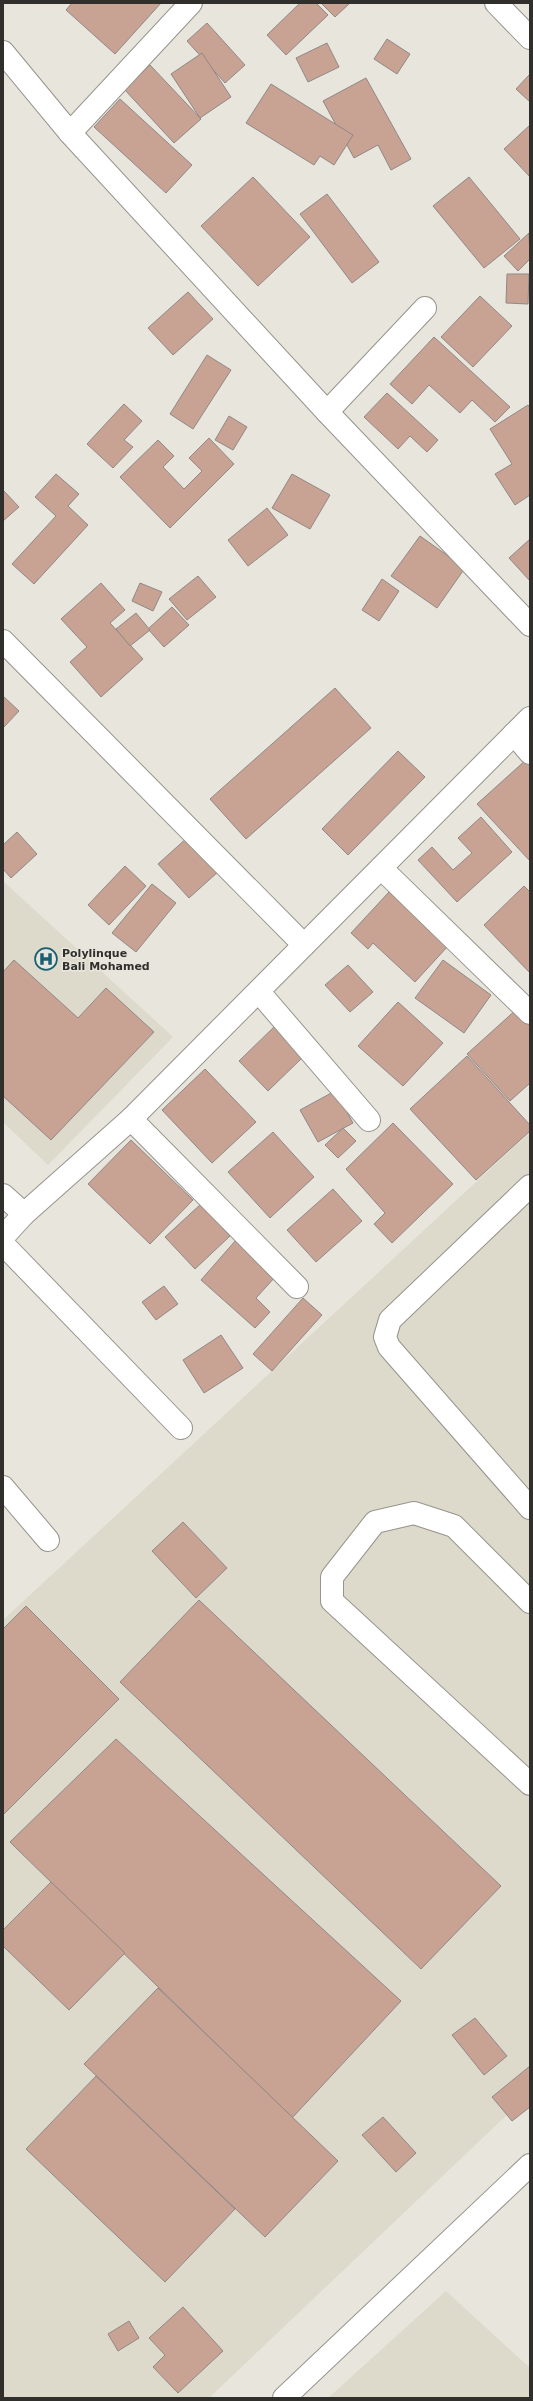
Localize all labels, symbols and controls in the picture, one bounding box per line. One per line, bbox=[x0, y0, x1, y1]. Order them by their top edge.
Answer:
hospital icon: Polylinque Bali Mohamed bbox=[33, 946, 59, 972]
place label: Polylinque Bali Mohamed bbox=[62, 947, 150, 973]

